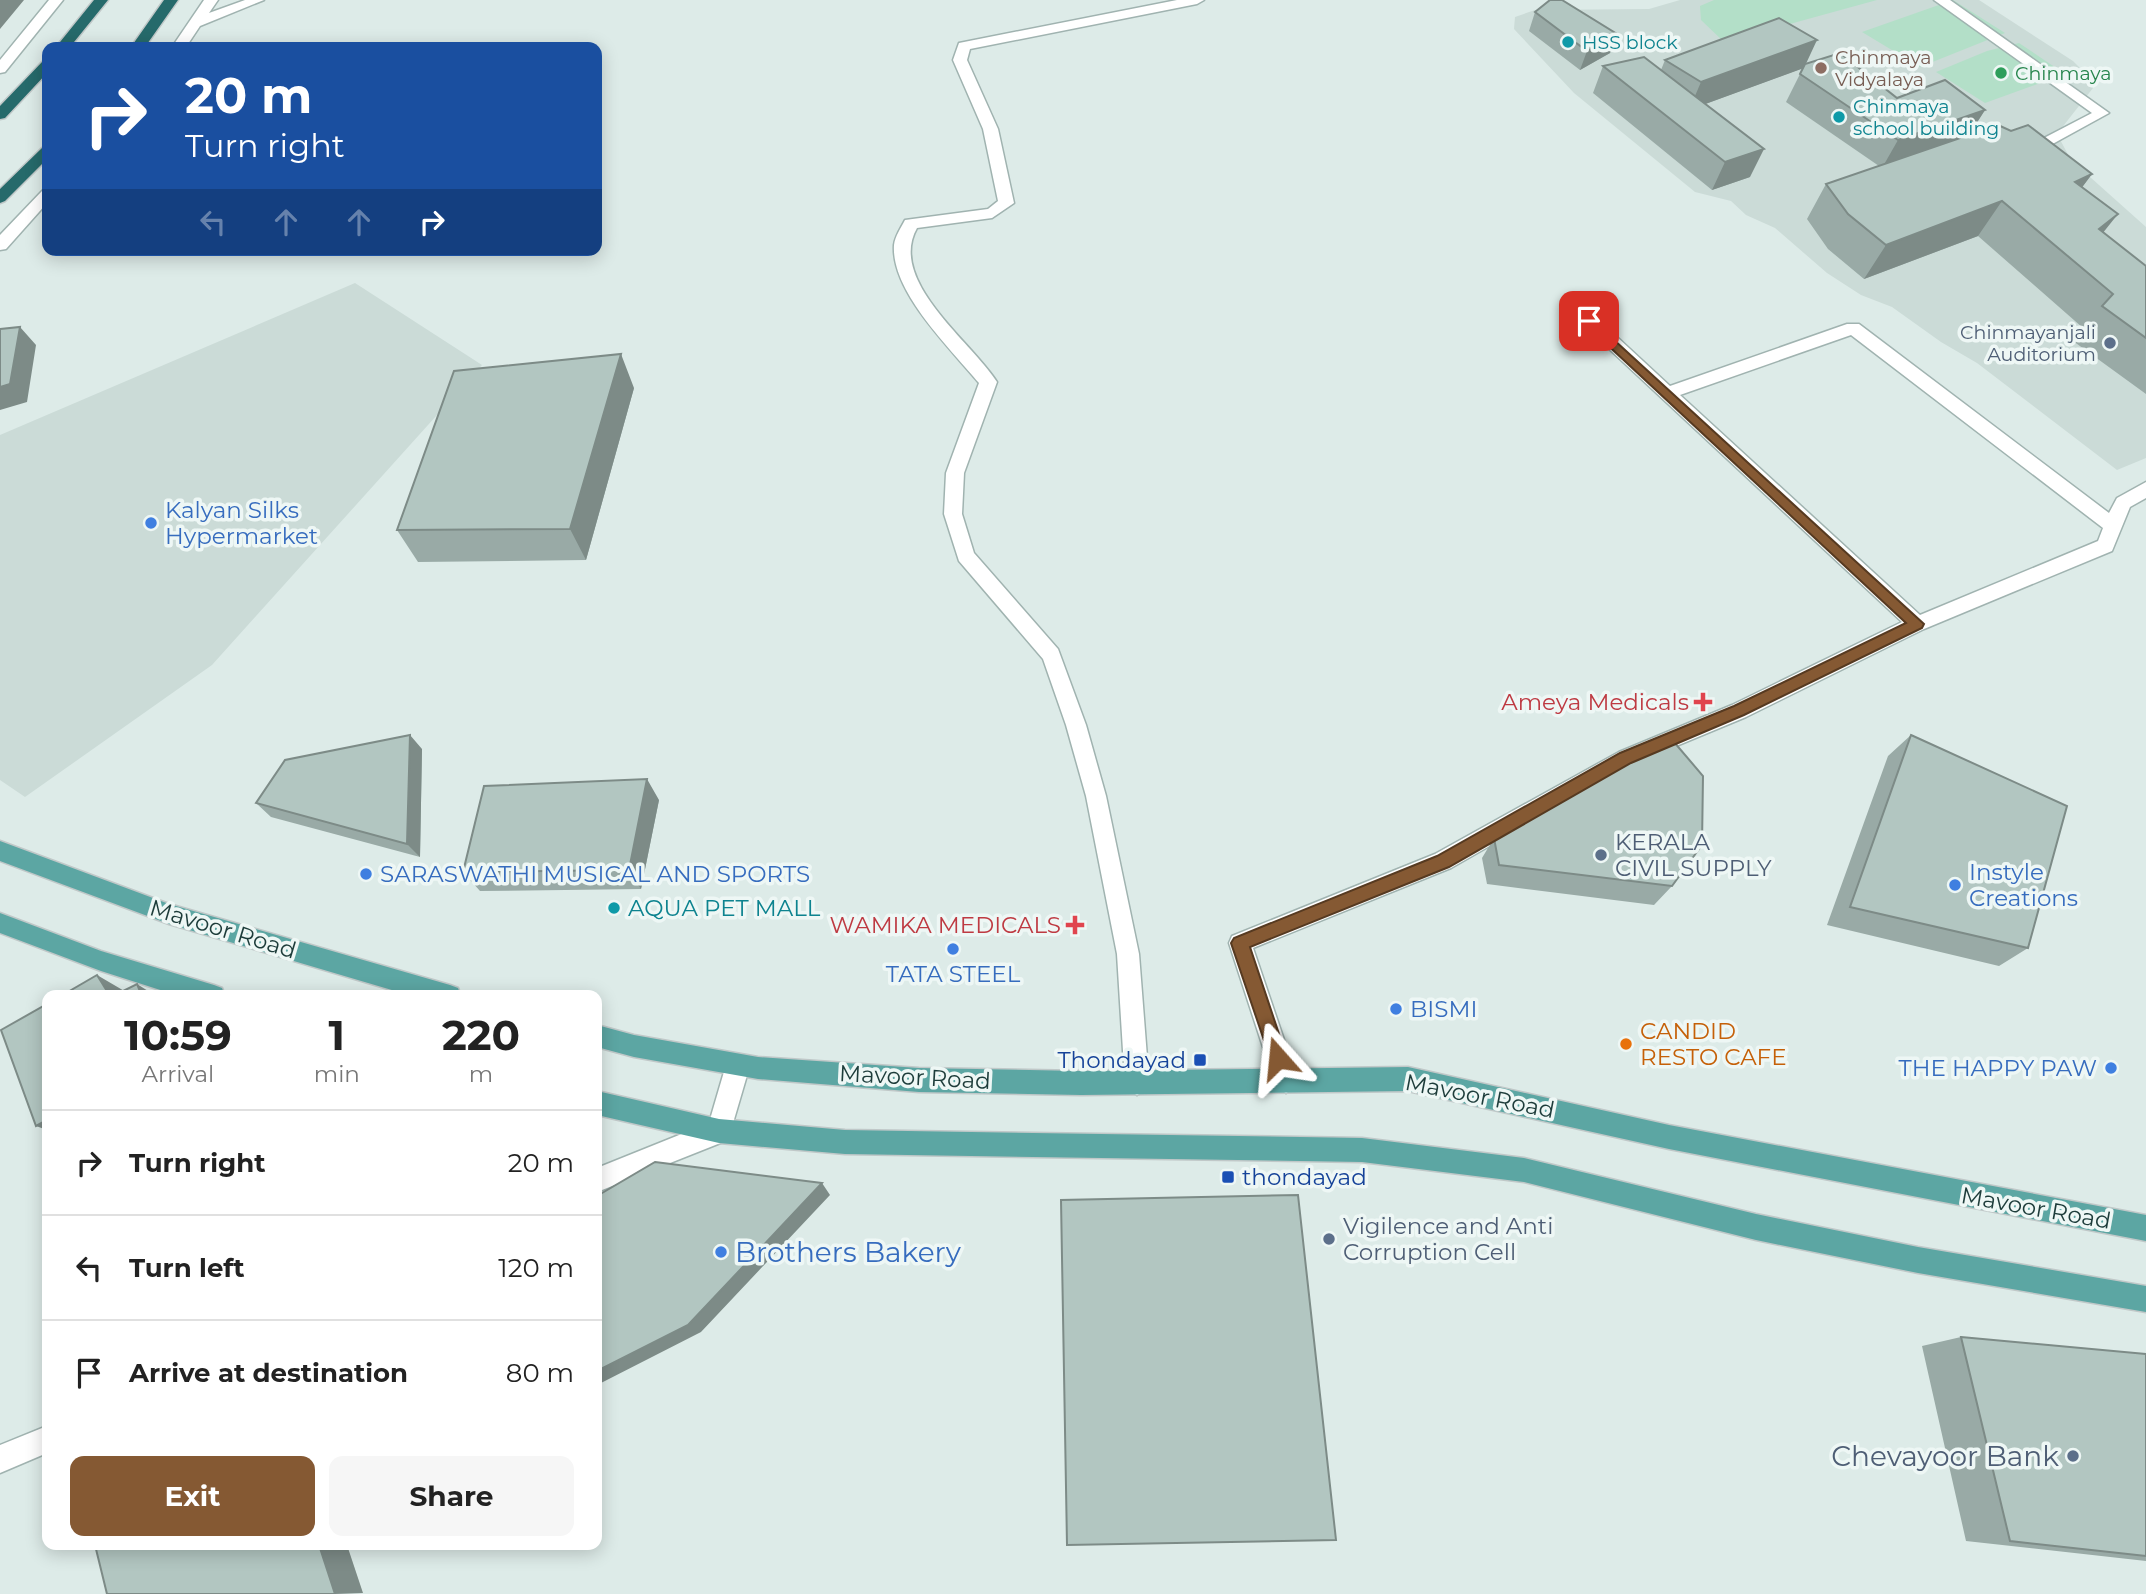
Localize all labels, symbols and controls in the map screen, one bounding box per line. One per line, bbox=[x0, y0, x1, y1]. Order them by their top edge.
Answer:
place label: HSS block bbox=[1582, 31, 1678, 54]
marker: HSS block bbox=[1560, 34, 1576, 50]
place label: Chinmaya Vidyalaya bbox=[1835, 46, 1931, 91]
marker: Chinmaya Vidyalaya bbox=[1813, 60, 1829, 76]
place label: Chinmaya bbox=[2015, 62, 2111, 85]
marker: Chinmaya bbox=[1993, 65, 2009, 81]
text: 20 m bbox=[185, 66, 312, 125]
icon: right bbox=[70, 70, 161, 161]
place label: Chinmaya school building bbox=[1853, 95, 1999, 140]
marker: Chinmaya school building bbox=[1831, 109, 1847, 125]
text: Turn right bbox=[185, 126, 345, 165]
icon: left bbox=[194, 203, 232, 241]
icon: ahead bbox=[267, 203, 305, 241]
icon: ahead bbox=[340, 203, 378, 241]
icon: right bbox=[413, 203, 451, 241]
pin bbox=[1559, 291, 1619, 351]
icon: arrive bbox=[1570, 302, 1608, 340]
place label: Chinmayanjali Auditorium bbox=[1960, 321, 2096, 366]
marker: Chinmayanjali Auditorium bbox=[2102, 335, 2118, 351]
place label: Kalyan Silks Hypermarket bbox=[165, 496, 318, 550]
marker: Kalyan Silks Hypermarket bbox=[143, 515, 159, 531]
place label: Ameya Medicals bbox=[1501, 688, 1689, 716]
marker: Ameya Medicals bbox=[1695, 694, 1711, 710]
place label: KERALA CIVIL SUPPLY bbox=[1615, 828, 1772, 882]
marker: KERALA CIVIL SUPPLY bbox=[1593, 847, 1609, 863]
place label: Instyle Creations bbox=[1969, 858, 2078, 912]
place label: SARASWATHI MUSICAL AND SPORTS bbox=[380, 860, 810, 888]
marker: SARASWATHI MUSICAL AND SPORTS bbox=[358, 866, 374, 882]
marker: Instyle Creations bbox=[1947, 877, 1963, 893]
street label: Mavoor Road bbox=[146, 893, 300, 965]
place label: AQUA PET MALL bbox=[628, 894, 821, 922]
marker: AQUA PET MALL bbox=[606, 900, 622, 916]
place label: WAMIKA MEDICALS bbox=[829, 911, 1061, 939]
marker: WAMIKA MEDICALS bbox=[1067, 917, 1083, 933]
marker: TATA STEEL bbox=[945, 941, 961, 957]
place label: TATA STEEL bbox=[886, 960, 1021, 988]
place label: BISMI bbox=[1410, 995, 1477, 1023]
marker: BISMI bbox=[1388, 1001, 1404, 1017]
text: 10:59 bbox=[124, 1009, 232, 1061]
text: 1 bbox=[329, 1009, 345, 1061]
text: 220 bbox=[442, 1009, 520, 1061]
place label: CANDID RESTO CAFE bbox=[1640, 1017, 1787, 1071]
position arrow bbox=[1241, 1021, 1315, 1095]
marker: CANDID RESTO CAFE bbox=[1618, 1036, 1634, 1052]
place label: Thondayad bbox=[1057, 1046, 1186, 1074]
marker: Thondayad bbox=[1192, 1052, 1208, 1068]
place label: THE HAPPY PAW bbox=[1899, 1054, 2097, 1082]
street label: Mavoor Road bbox=[839, 1059, 991, 1095]
text: Arrival bbox=[142, 1060, 214, 1088]
text: min bbox=[314, 1060, 360, 1088]
text: m bbox=[469, 1060, 493, 1088]
marker: THE HAPPY PAW bbox=[2103, 1060, 2119, 1076]
street label: Mavoor Road bbox=[1403, 1068, 1557, 1124]
icon: right bbox=[70, 1144, 108, 1182]
text: Turn right bbox=[129, 1147, 265, 1179]
text: 20 m bbox=[508, 1147, 574, 1179]
place label: thondayad bbox=[1242, 1163, 1367, 1191]
marker: thondayad bbox=[1220, 1169, 1236, 1185]
street label: Mavoor Road bbox=[1959, 1181, 2113, 1235]
place label: Vigilence and Anti Corruption Cell bbox=[1343, 1212, 1553, 1266]
marker: Vigilence and Anti Corruption Cell bbox=[1321, 1231, 1337, 1247]
place label: Brothers Bakery bbox=[735, 1235, 962, 1269]
marker: Brothers Bakery bbox=[713, 1244, 729, 1260]
icon: left bbox=[70, 1249, 108, 1287]
text: Turn left bbox=[129, 1252, 245, 1284]
text: 120 m bbox=[498, 1252, 574, 1284]
icon: arrive bbox=[70, 1354, 108, 1392]
text: Arrive at destination bbox=[129, 1357, 408, 1389]
text: 80 m bbox=[506, 1357, 574, 1389]
place label: Chevayoor Bank bbox=[1831, 1439, 2059, 1473]
marker: Chevayoor Bank bbox=[2065, 1448, 2081, 1464]
button: Exit bbox=[70, 1456, 315, 1536]
button: Share bbox=[329, 1456, 574, 1536]

